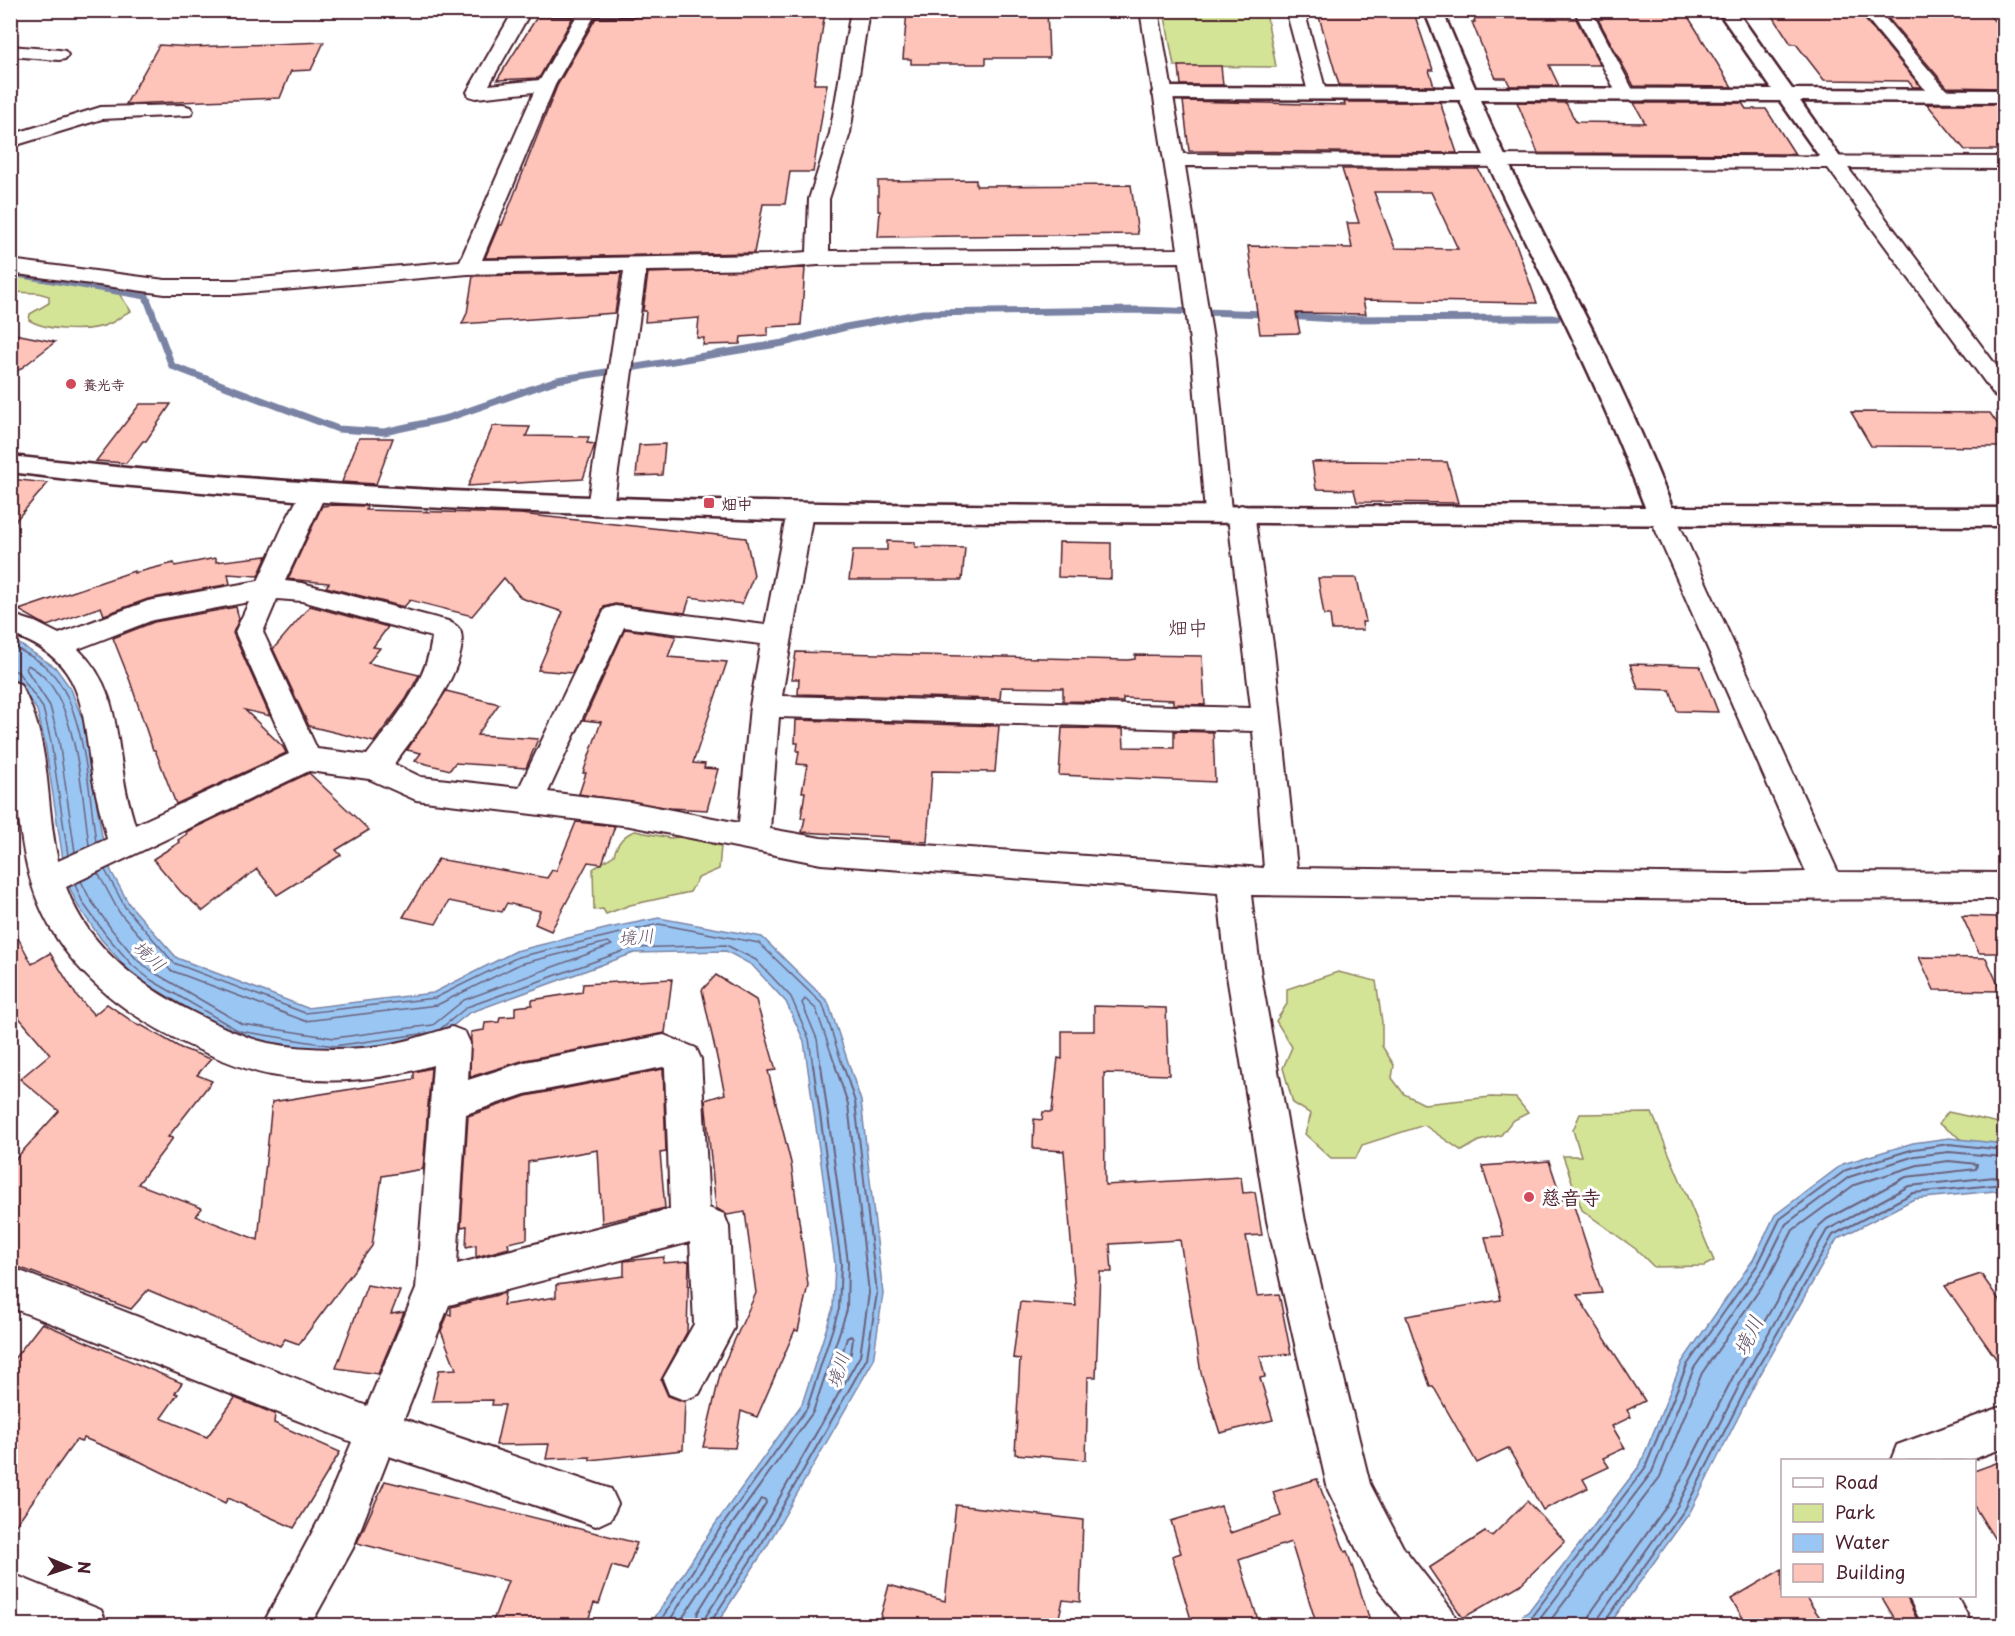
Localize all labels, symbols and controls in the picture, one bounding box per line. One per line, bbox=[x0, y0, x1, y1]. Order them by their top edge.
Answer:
place label: 養光寺 bbox=[83, 374, 125, 395]
marker: 養光寺 bbox=[64, 377, 78, 391]
place label: 畑中 bbox=[721, 491, 753, 515]
marker: 畑中 bbox=[702, 496, 716, 510]
district label: 畑中 bbox=[1168, 612, 1208, 642]
water label: 境川 bbox=[617, 921, 655, 951]
water label: 境川 bbox=[128, 933, 172, 977]
place label: 慈音寺 bbox=[1541, 1182, 1601, 1212]
marker: 慈音寺 bbox=[1522, 1190, 1536, 1204]
water label: 境川 bbox=[1723, 1309, 1771, 1361]
water label: 境川 bbox=[819, 1349, 855, 1391]
legend bbox=[1781, 1459, 1976, 1597]
text: Road bbox=[1835, 1468, 1879, 1495]
text: Park bbox=[1835, 1498, 1875, 1525]
text: Water bbox=[1835, 1528, 1890, 1555]
north arrow bbox=[39, 1537, 99, 1597]
text: Building bbox=[1835, 1558, 1905, 1585]
text: N bbox=[73, 1561, 97, 1574]

